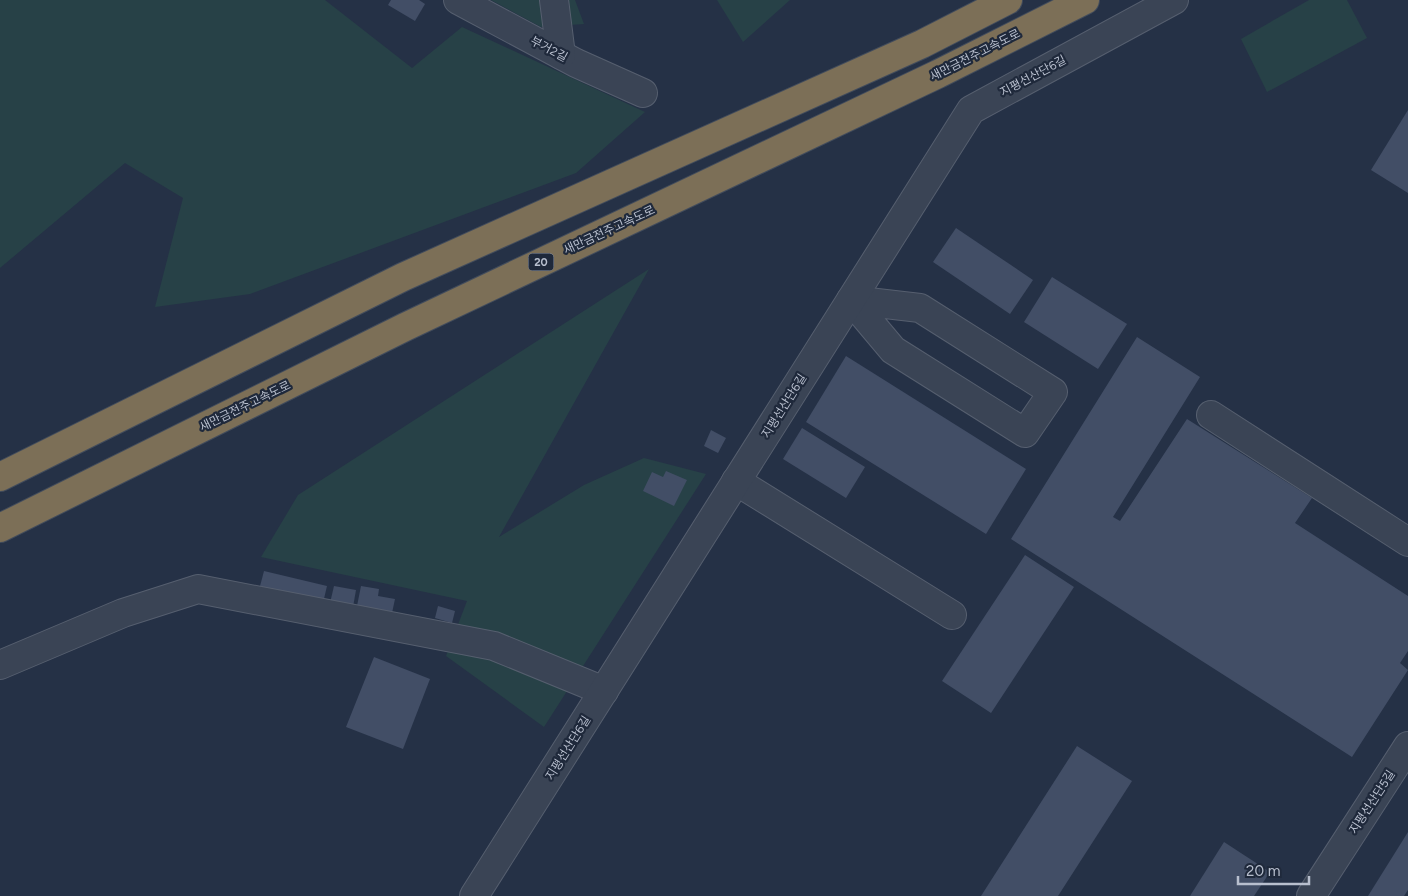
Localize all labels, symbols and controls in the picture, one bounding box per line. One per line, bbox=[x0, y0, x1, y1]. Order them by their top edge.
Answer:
street label: 새만금전주고속도로 bbox=[928, 26, 1022, 84]
street label: 부거2길 bbox=[528, 33, 570, 65]
street label: 지평선산단6길 bbox=[997, 53, 1069, 99]
street label: 새만금전주고속도로 bbox=[561, 203, 657, 257]
road number: 20 bbox=[528, 253, 554, 270]
street label: 지평선산단6길 bbox=[759, 371, 809, 441]
street label: 새만금전주고속도로 bbox=[197, 378, 293, 434]
street label: 지평선산단6길 bbox=[543, 713, 593, 783]
street label: 지평선산단5길 bbox=[1346, 768, 1398, 836]
scale bar bbox=[1238, 854, 1309, 886]
text: 20 m bbox=[1246, 862, 1280, 880]

